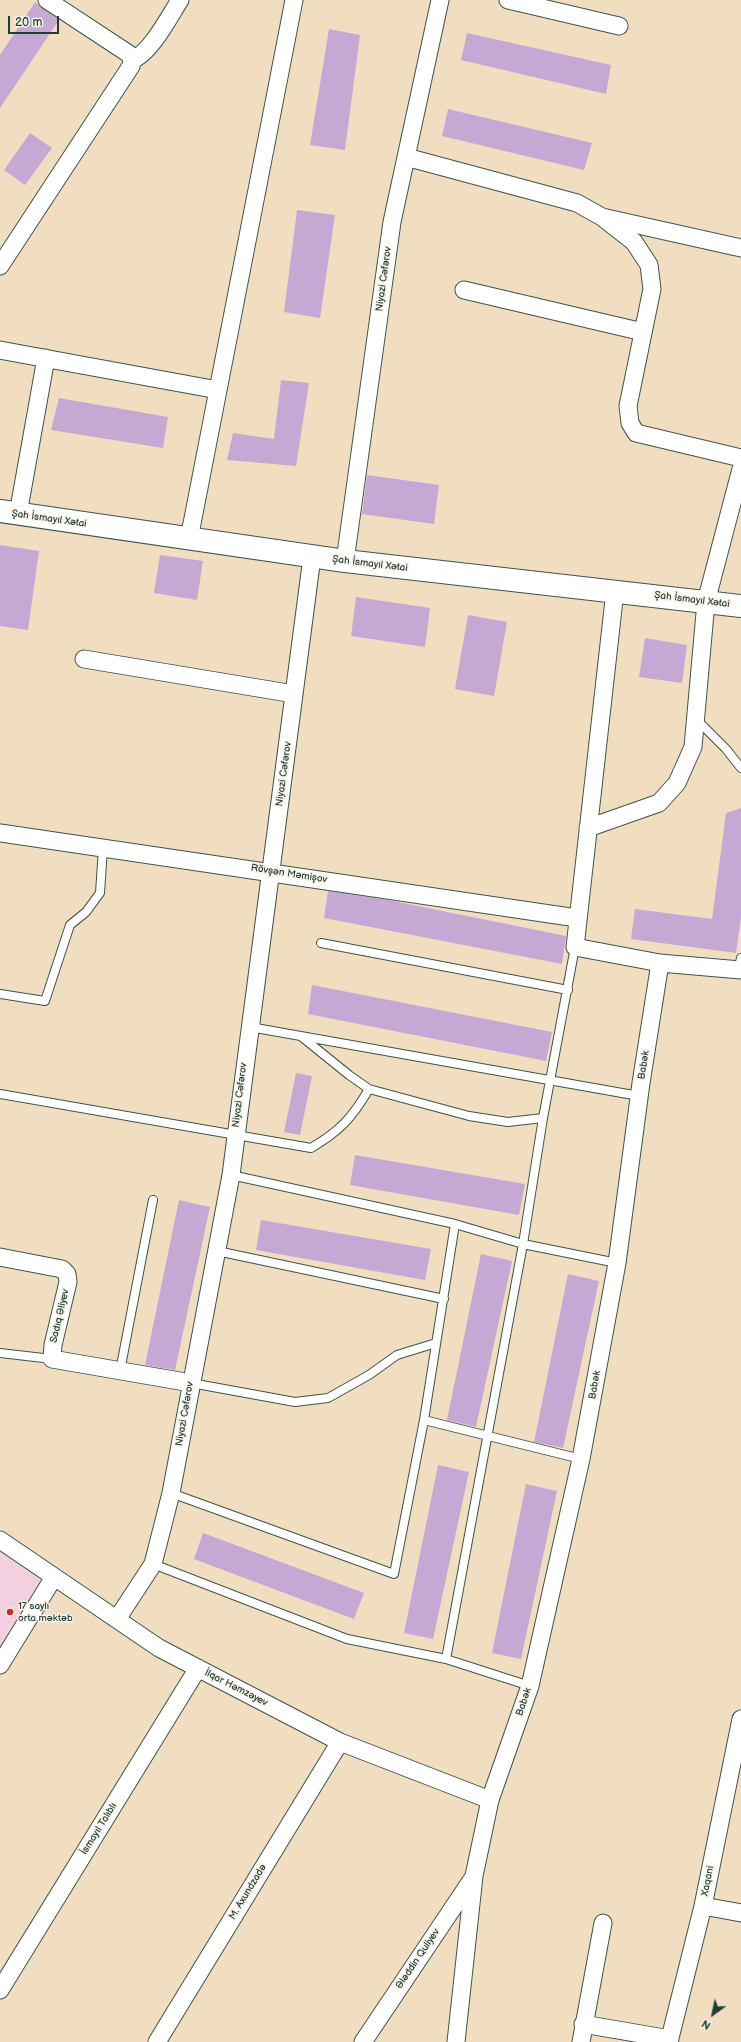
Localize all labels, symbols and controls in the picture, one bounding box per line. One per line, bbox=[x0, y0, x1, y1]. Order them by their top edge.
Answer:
scale bar bbox=[10, 8, 61, 34]
text: 20 m bbox=[15, 15, 42, 30]
street label: Niyazi Cəfərov bbox=[374, 246, 394, 312]
street label: Şah İsmayıl Xətai bbox=[11, 508, 87, 530]
street label: Şah İsmayıl Xətai bbox=[332, 553, 408, 575]
street label: Şah İsmayıl Xətai bbox=[654, 589, 730, 611]
street label: Niyazi Cəfərov bbox=[274, 741, 294, 807]
street label: Rövşən Məmişov bbox=[250, 862, 328, 886]
street label: Babək bbox=[636, 1050, 652, 1080]
street label: Niyazi Cəfərov bbox=[230, 1062, 250, 1128]
street label: Sadıq Əliyev bbox=[48, 1288, 72, 1344]
street label: Babək bbox=[587, 1370, 603, 1400]
street label: Niyazi Cəfərov bbox=[173, 1381, 197, 1447]
place label: 17 saylı orta məktəb bbox=[18, 1600, 73, 1624]
marker: 17 saylı orta məktəb bbox=[5, 1607, 15, 1617]
street label: İlqar Həmzəyev bbox=[202, 1667, 270, 1709]
street label: Babək bbox=[514, 1686, 534, 1718]
street label: İsmayıl Talıblı bbox=[78, 1801, 120, 1857]
street label: M. Axundzadə bbox=[227, 1862, 269, 1922]
street label: Xaqani bbox=[699, 1865, 717, 1897]
street label: Ələddin Quliyev bbox=[393, 1927, 443, 1991]
north arrow bbox=[693, 1994, 733, 2034]
text: N bbox=[699, 2017, 713, 2032]

